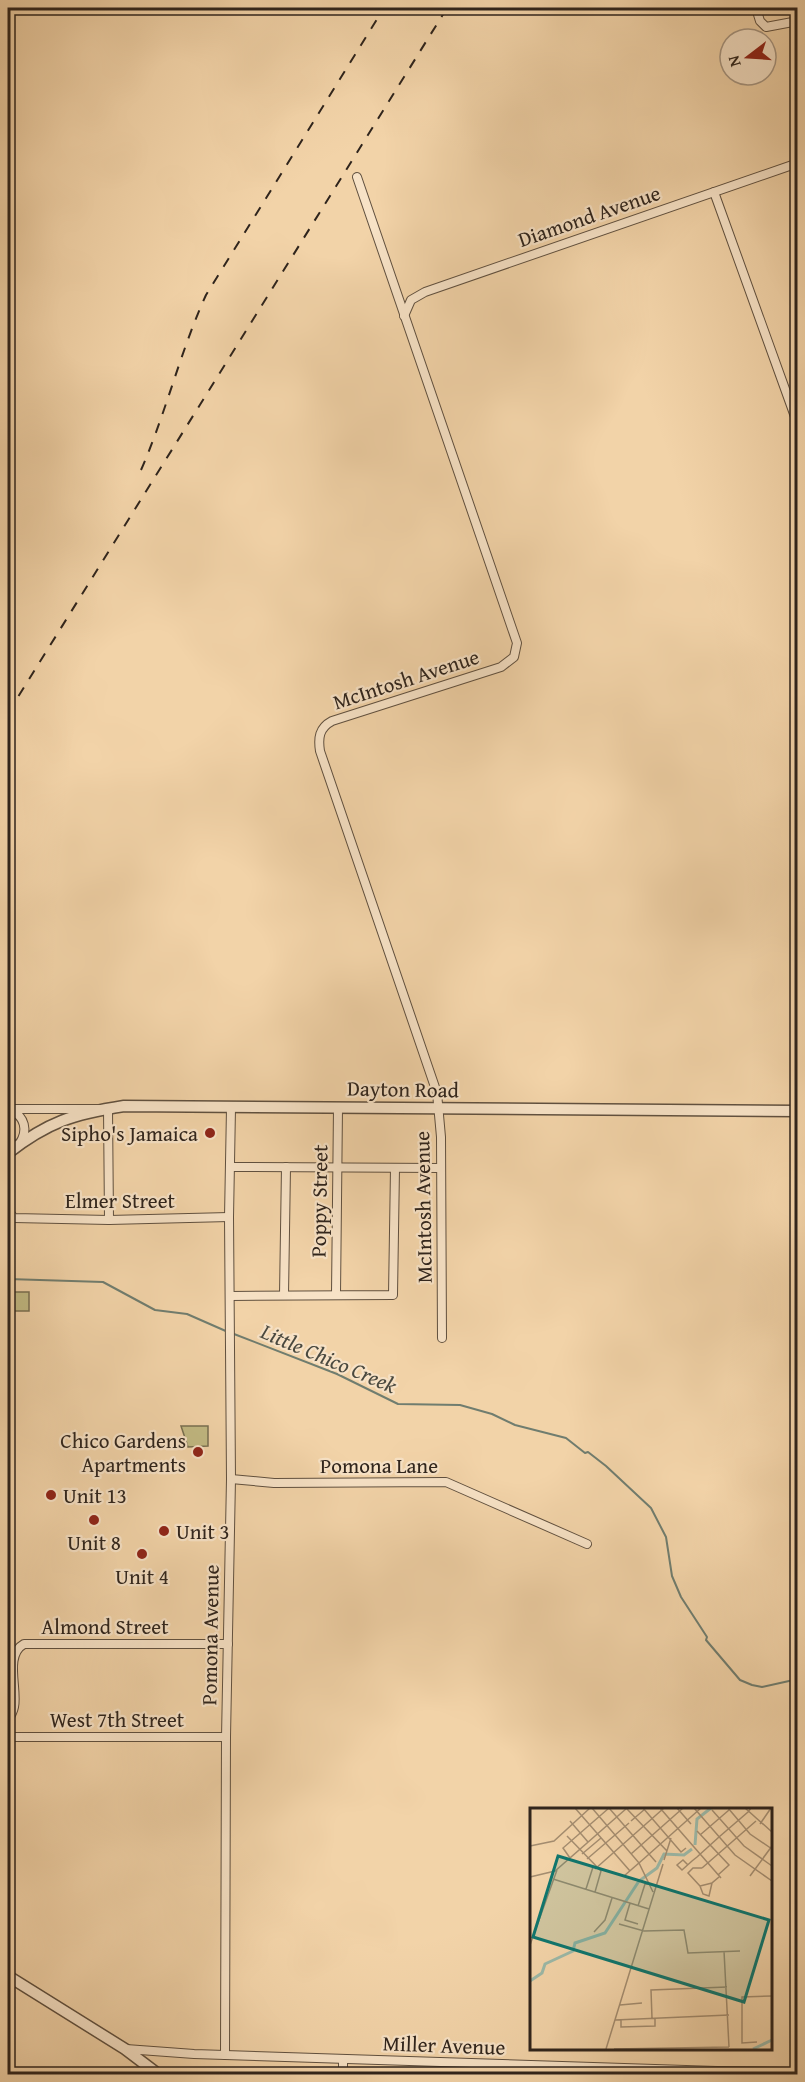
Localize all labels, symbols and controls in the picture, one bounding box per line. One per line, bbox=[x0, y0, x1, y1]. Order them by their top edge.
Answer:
north arrow bbox=[718, 27, 778, 87]
text: N bbox=[721, 52, 747, 70]
street label: Diamond Avenue bbox=[514, 177, 664, 255]
street label: McIntosh Avenue bbox=[329, 641, 483, 717]
street label: Dayton Road bbox=[347, 1073, 460, 1105]
place label: Sipho's Jamaica bbox=[61, 1118, 198, 1149]
marker: Sipho's Jamaica bbox=[203, 1126, 217, 1140]
street label: McIntosh Avenue bbox=[406, 1131, 440, 1283]
street label: Poppy Street bbox=[303, 1144, 335, 1258]
street label: Elmer Street bbox=[65, 1185, 176, 1216]
water label: Little Chico Creek bbox=[255, 1315, 403, 1401]
place label: Chico Gardens Apartments bbox=[60, 1425, 186, 1480]
marker: Chico Gardens Apartments bbox=[191, 1445, 205, 1459]
street label: Pomona Lane bbox=[320, 1450, 438, 1481]
place label: Unit 13 bbox=[63, 1480, 127, 1511]
marker: Unit 13 bbox=[44, 1488, 58, 1502]
marker: Unit 8 bbox=[87, 1513, 101, 1527]
place label: Unit 3 bbox=[176, 1516, 230, 1547]
marker: Unit 3 bbox=[157, 1524, 171, 1538]
place label: Unit 8 bbox=[67, 1527, 121, 1558]
marker: Unit 4 bbox=[135, 1547, 149, 1561]
place label: Unit 4 bbox=[115, 1561, 169, 1592]
street label: Pomona Avenue bbox=[193, 1564, 227, 1706]
street label: Almond Street bbox=[41, 1611, 169, 1642]
street label: West 7th Street bbox=[50, 1704, 185, 1735]
inset map bbox=[530, 1808, 772, 2049]
street label: Miller Avenue bbox=[382, 2027, 506, 2063]

